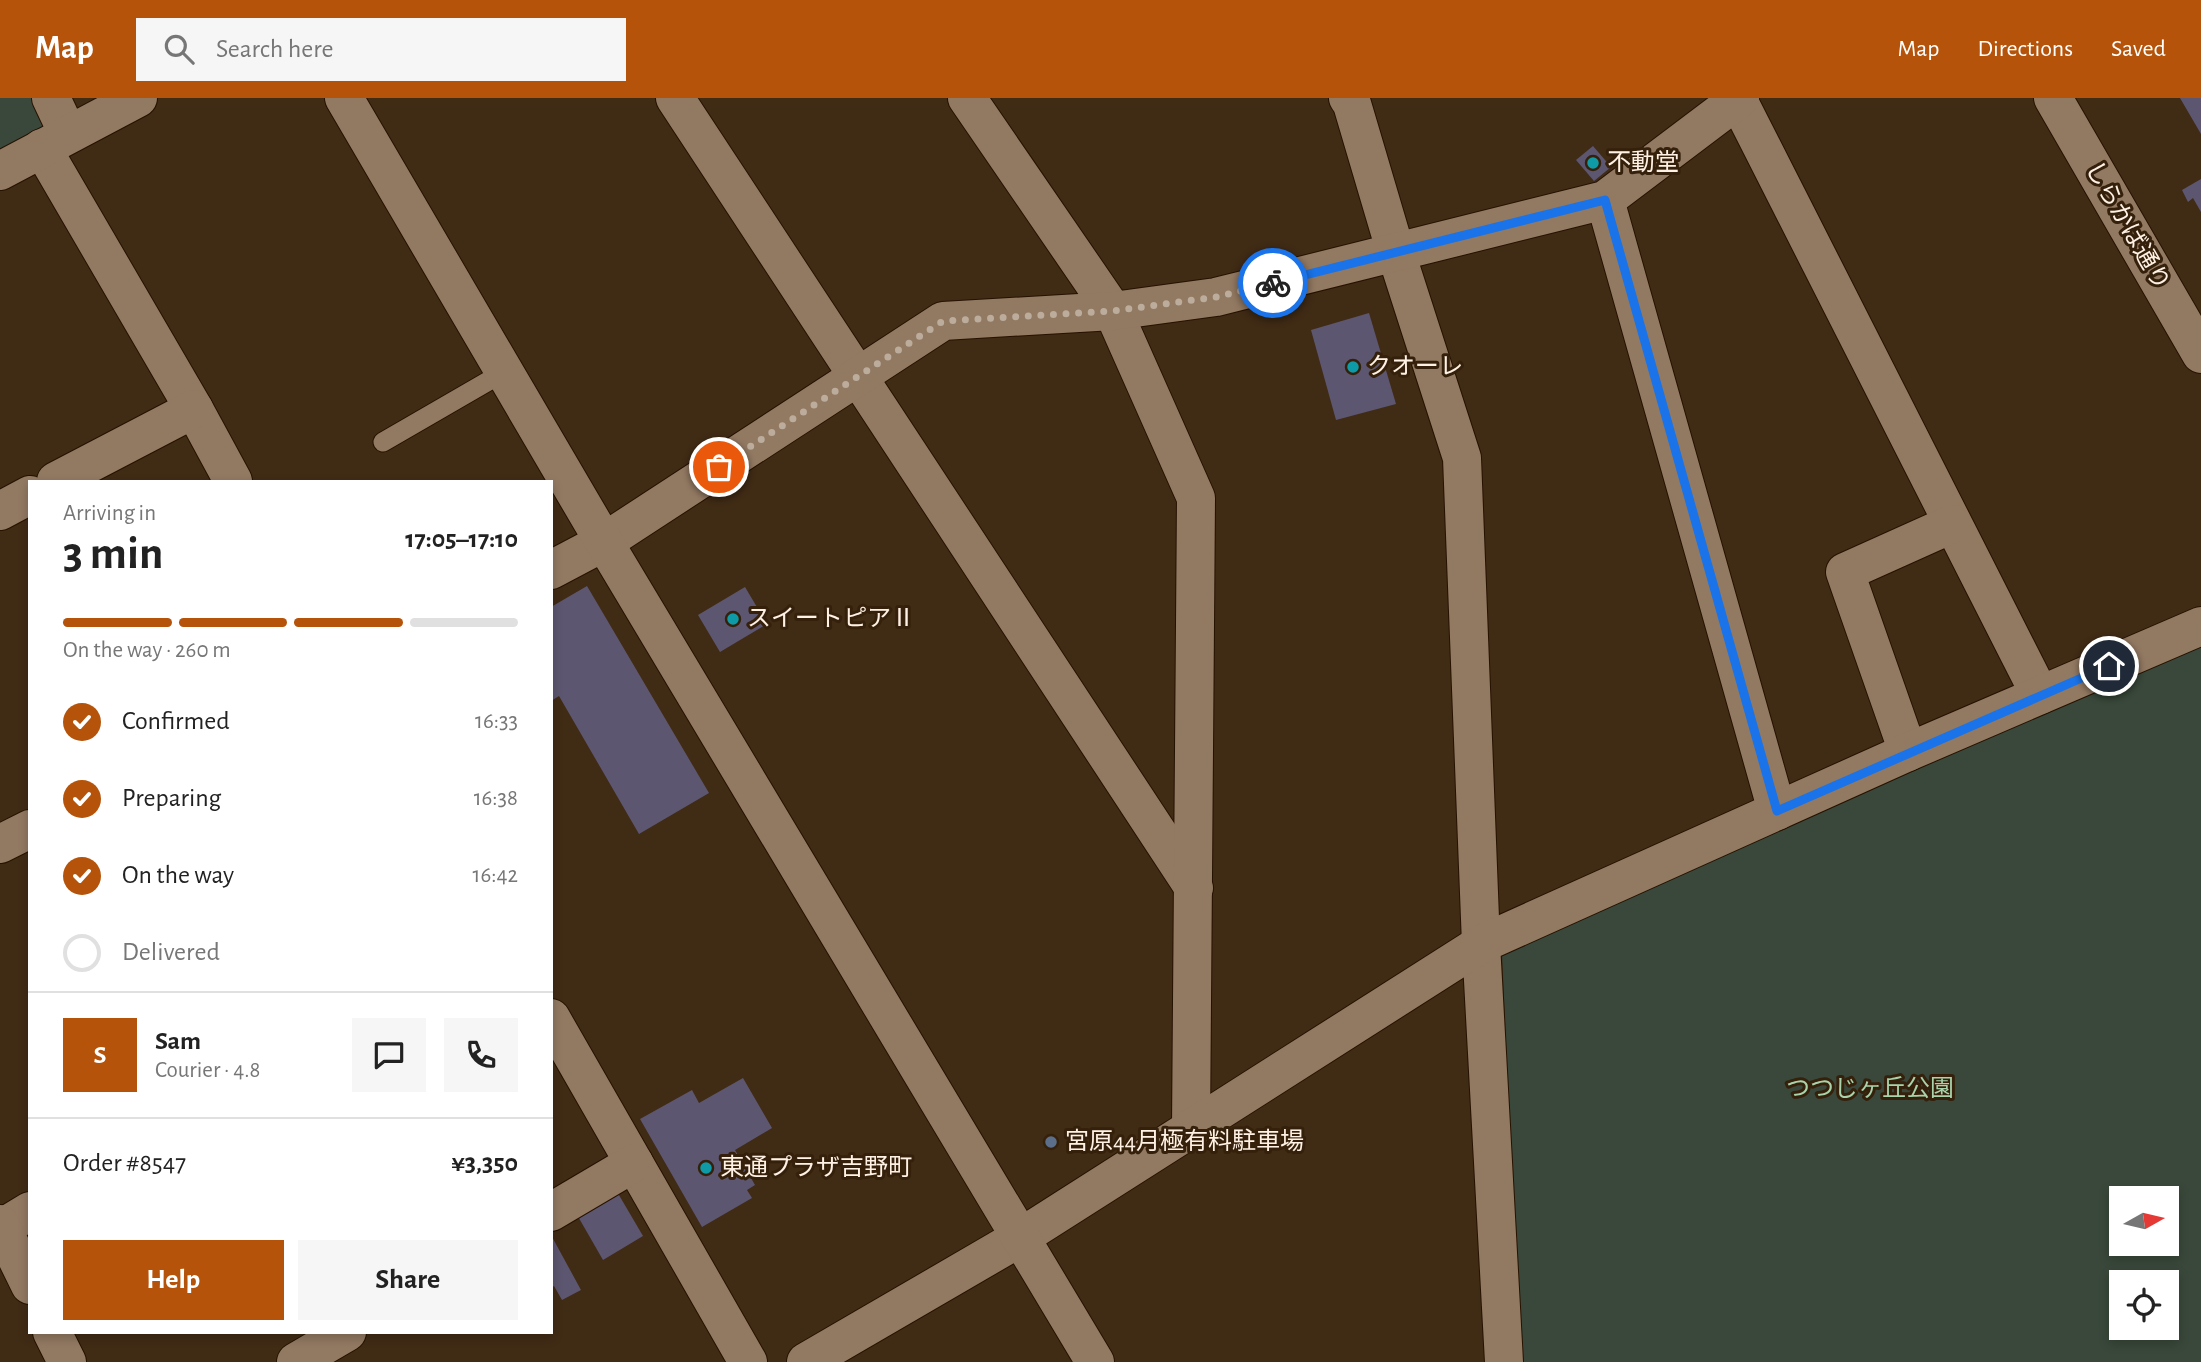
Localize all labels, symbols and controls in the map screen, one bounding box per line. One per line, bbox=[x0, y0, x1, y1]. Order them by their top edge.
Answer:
search box bbox=[136, 18, 626, 81]
icon: search bbox=[160, 30, 198, 68]
text: Map bbox=[35, 32, 94, 65]
text: Search here bbox=[216, 36, 334, 62]
text: Map bbox=[1897, 37, 1939, 61]
text: Directions bbox=[1977, 37, 2073, 61]
text: Saved bbox=[2111, 37, 2166, 61]
place label: 不動堂 bbox=[1607, 149, 1679, 175]
marker: 不動堂 bbox=[1585, 155, 1601, 171]
street label: しらかば通り bbox=[2081, 157, 2174, 294]
courier bbox=[1238, 248, 1308, 318]
icon: bike bbox=[1254, 264, 1292, 302]
place label: クオーレ bbox=[1367, 354, 1463, 379]
marker: クオーレ bbox=[1345, 359, 1361, 375]
pin bbox=[689, 437, 749, 497]
icon: bag bbox=[700, 448, 738, 486]
text: Arriving in bbox=[63, 502, 156, 525]
text: 17:05–17:10 bbox=[405, 526, 518, 552]
text: 3 min bbox=[63, 531, 163, 577]
place label: スイートピアⅡ bbox=[747, 606, 915, 631]
marker: スイートピアⅡ bbox=[725, 611, 741, 627]
pin bbox=[2079, 636, 2139, 696]
text: On the way · 260 m bbox=[63, 639, 231, 662]
icon: home bbox=[2090, 647, 2128, 685]
icon: check bbox=[63, 703, 101, 741]
text: Confirmed bbox=[122, 708, 230, 734]
text: 16:33 bbox=[475, 710, 518, 733]
icon: check bbox=[63, 780, 101, 818]
text: Preparing bbox=[122, 785, 221, 811]
text: 16:38 bbox=[474, 787, 518, 810]
icon: check bbox=[63, 857, 101, 895]
text: On the way bbox=[122, 862, 234, 888]
text: 16:42 bbox=[472, 864, 518, 887]
text: Delivered bbox=[122, 939, 220, 965]
button: chat bbox=[352, 1018, 426, 1092]
button: phone bbox=[444, 1018, 518, 1092]
text: Sam bbox=[155, 1028, 201, 1054]
text: S bbox=[94, 1042, 106, 1068]
text: Courier · 4.8 bbox=[155, 1059, 260, 1082]
park label: つつじヶ丘公園 bbox=[1786, 1076, 1954, 1101]
place label: 宮原44月極有料駐車場 bbox=[1065, 1128, 1304, 1154]
marker: 宮原44月極有料駐車場 bbox=[1043, 1134, 1059, 1150]
text: Order #8547 bbox=[63, 1150, 186, 1176]
text: ¥3,350 bbox=[451, 1150, 518, 1176]
place label: 東通プラザ吉野町 bbox=[720, 1154, 912, 1180]
marker: 東通プラザ吉野町 bbox=[698, 1160, 714, 1176]
north arrow bbox=[2109, 1186, 2179, 1256]
map controls bbox=[2109, 1186, 2179, 1340]
button: Help bbox=[63, 1240, 284, 1320]
button: Share bbox=[298, 1240, 518, 1320]
button: locate bbox=[2109, 1270, 2179, 1340]

